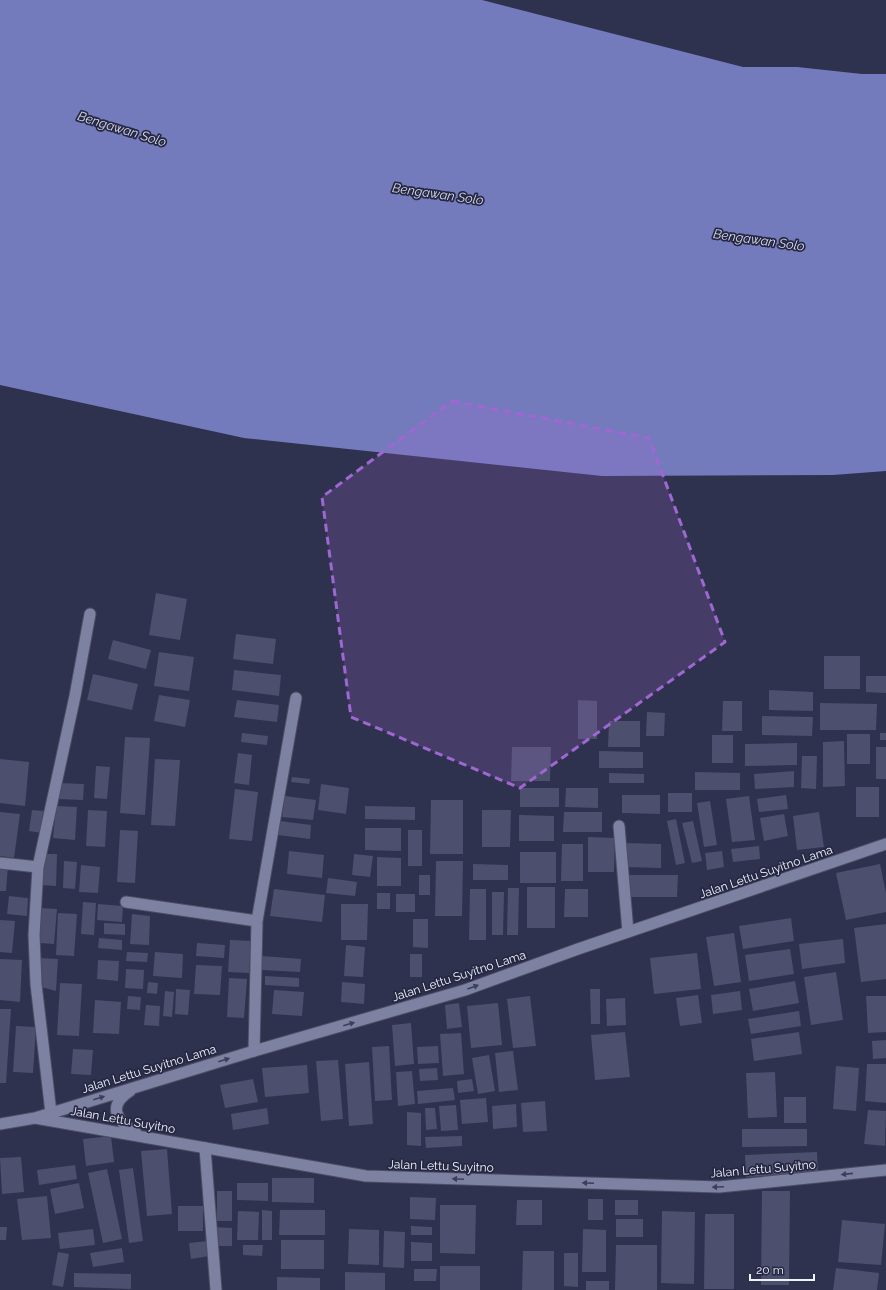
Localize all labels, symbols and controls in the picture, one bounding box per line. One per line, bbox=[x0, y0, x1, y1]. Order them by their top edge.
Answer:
water label: Bengawan Solo bbox=[76, 108, 168, 150]
water label: Bengawan Solo bbox=[391, 180, 485, 208]
water label: Bengawan Solo bbox=[712, 226, 806, 254]
street label: Jalan Lettu Suyitno Lama bbox=[698, 843, 834, 901]
street label: Jalan Lettu Suyitno Lama bbox=[390, 948, 528, 1004]
one-way arrow bbox=[468, 983, 480, 989]
one-way arrow bbox=[343, 1021, 355, 1027]
street label: Jalan Lettu Suyitno Lama bbox=[80, 1042, 218, 1096]
one-way arrow bbox=[218, 1057, 230, 1063]
one-way arrow bbox=[94, 1095, 106, 1101]
street label: Jalan Lettu Suyitno bbox=[70, 1104, 176, 1136]
street label: Jalan Lettu Suyitno bbox=[388, 1157, 494, 1175]
street label: Jalan Lettu Suyitno bbox=[710, 1157, 816, 1181]
one-way arrow bbox=[841, 1170, 853, 1177]
one-way arrow bbox=[451, 1176, 464, 1182]
one-way arrow bbox=[581, 1180, 594, 1186]
one-way arrow bbox=[711, 1184, 724, 1190]
scale bar bbox=[750, 1256, 814, 1282]
text: 20 m bbox=[756, 1263, 784, 1277]

